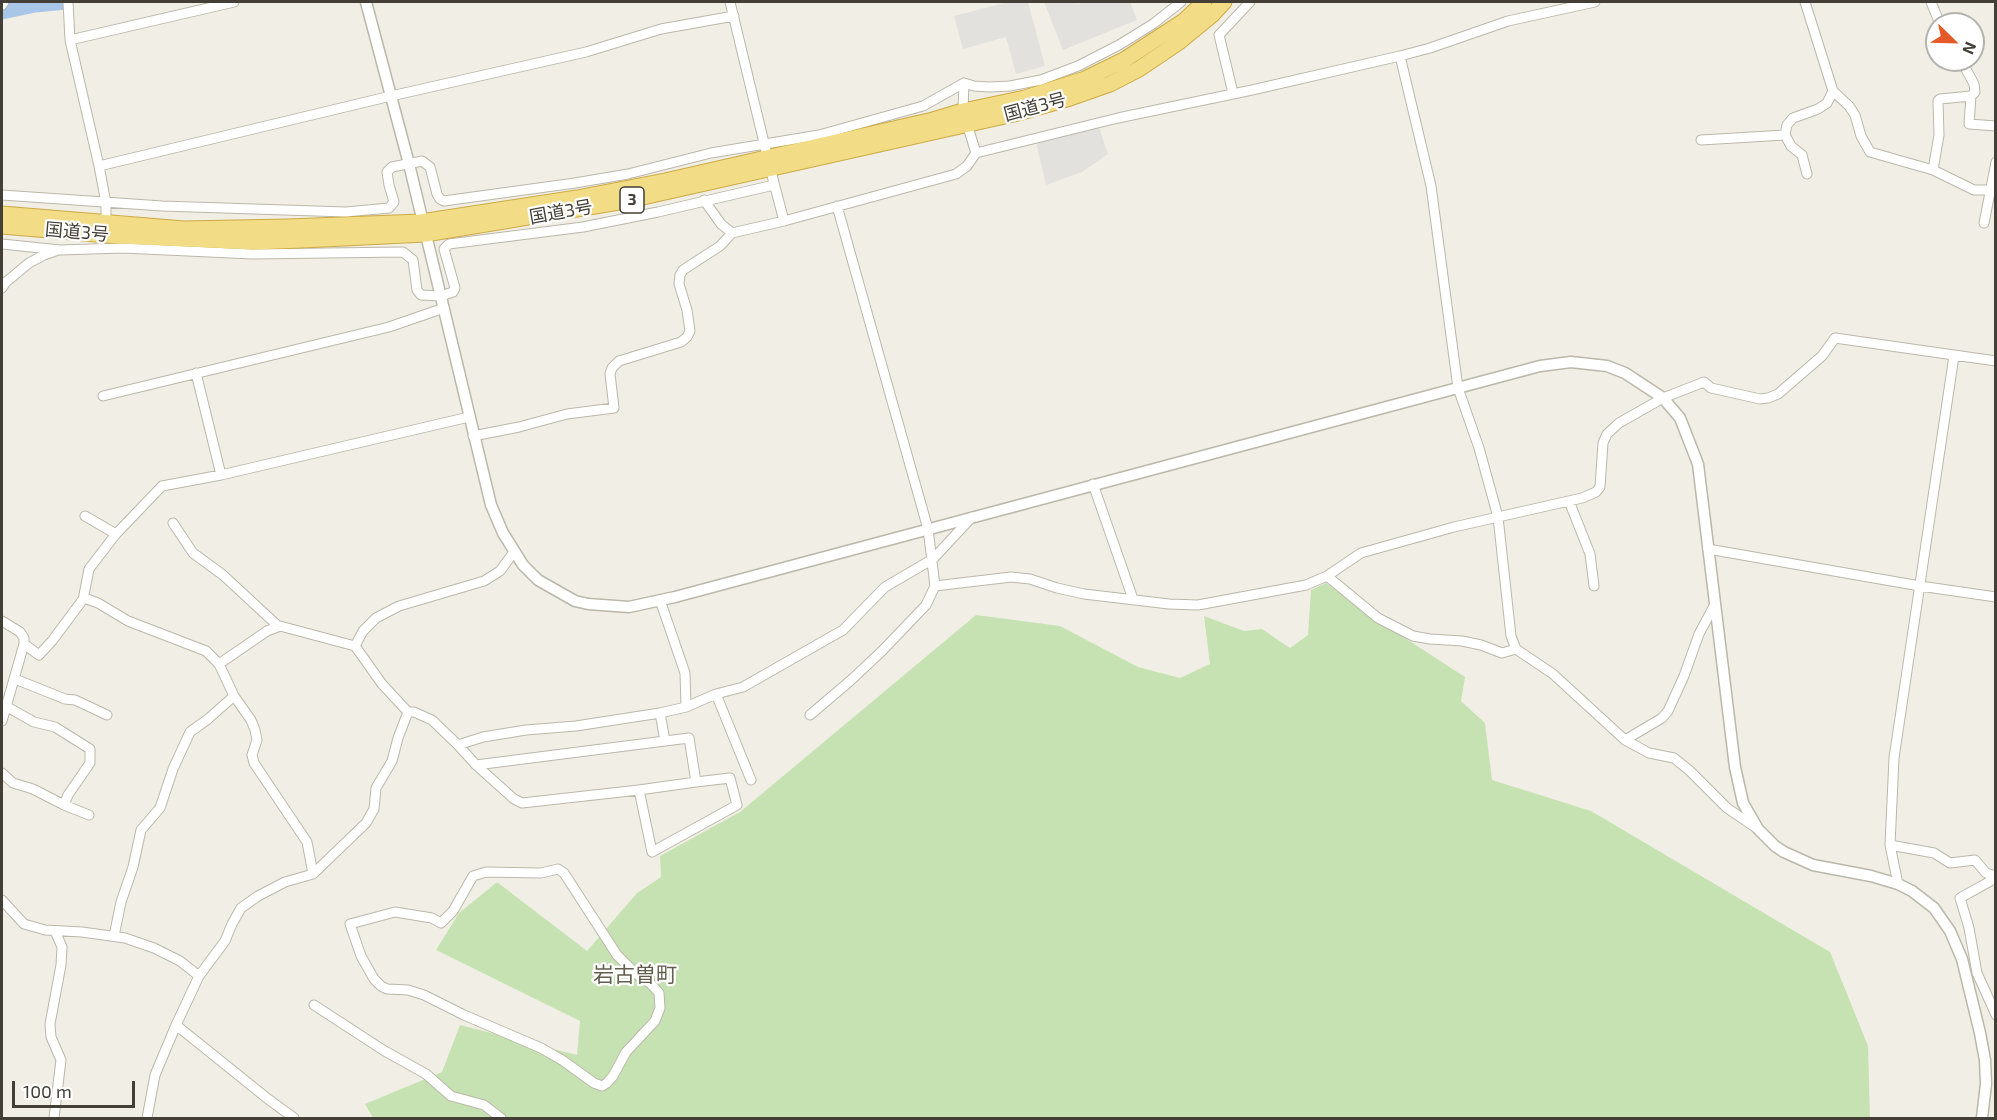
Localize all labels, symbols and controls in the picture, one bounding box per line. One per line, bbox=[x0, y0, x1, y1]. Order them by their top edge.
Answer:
north arrow bbox=[1925, 12, 1985, 72]
text: N bbox=[1959, 39, 1981, 57]
street label: 国道3号 bbox=[1001, 88, 1069, 126]
road number: 3 bbox=[620, 187, 644, 213]
street label: 国道3号 bbox=[528, 196, 594, 228]
street label: 国道3号 bbox=[44, 218, 110, 246]
district label: 岩古曽町 bbox=[593, 962, 677, 988]
scale bar bbox=[15, 1069, 138, 1107]
text: 100 m bbox=[23, 1080, 72, 1102]

